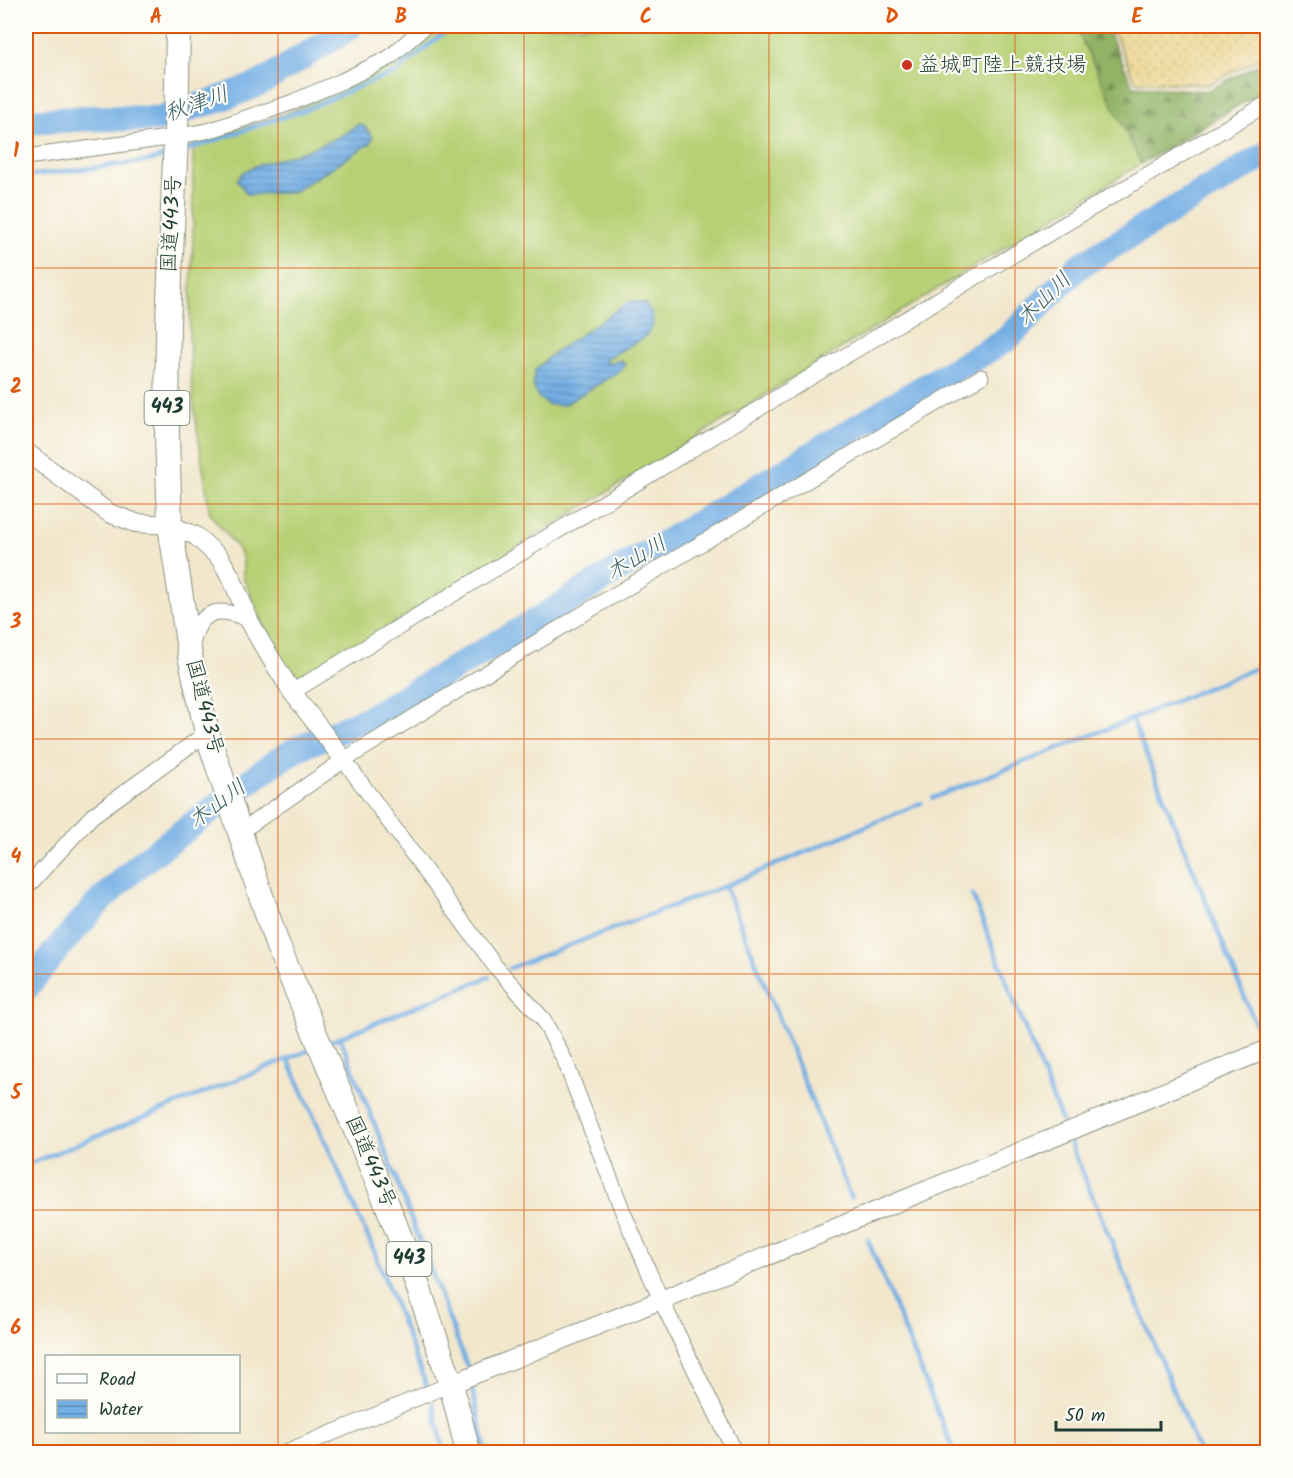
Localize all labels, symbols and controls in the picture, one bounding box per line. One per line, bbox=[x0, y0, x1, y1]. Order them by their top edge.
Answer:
text: A bbox=[150, 2, 162, 34]
text: B bbox=[395, 2, 407, 34]
text: C bbox=[640, 2, 652, 34]
text: D bbox=[885, 2, 899, 34]
text: E bbox=[1131, 2, 1143, 34]
place label: 益城町陸上競技場 bbox=[919, 49, 1087, 82]
marker: 益城町陸上競技場 bbox=[900, 58, 914, 72]
water label: 秋津川 bbox=[160, 78, 234, 132]
text: 1 bbox=[13, 136, 19, 168]
street label: 国道443号 bbox=[153, 174, 191, 274]
water label: 木山川 bbox=[1009, 264, 1081, 336]
text: 2 bbox=[10, 372, 22, 404]
road number: 443 bbox=[144, 391, 190, 425]
water label: 木山川 bbox=[600, 527, 674, 591]
text: 3 bbox=[10, 607, 22, 639]
street label: 国道443号 bbox=[176, 655, 232, 759]
water label: 木山川 bbox=[181, 771, 255, 839]
text: 4 bbox=[11, 842, 22, 874]
text: 5 bbox=[10, 1078, 23, 1110]
street label: 国道443号 bbox=[336, 1110, 404, 1214]
road number: 443 bbox=[386, 1242, 432, 1276]
text: 6 bbox=[11, 1313, 22, 1345]
legend bbox=[45, 1355, 240, 1433]
text: Road bbox=[99, 1366, 136, 1395]
scale bar bbox=[1056, 1394, 1161, 1432]
text: Water bbox=[99, 1396, 144, 1425]
text: 50 m bbox=[1065, 1402, 1105, 1431]

